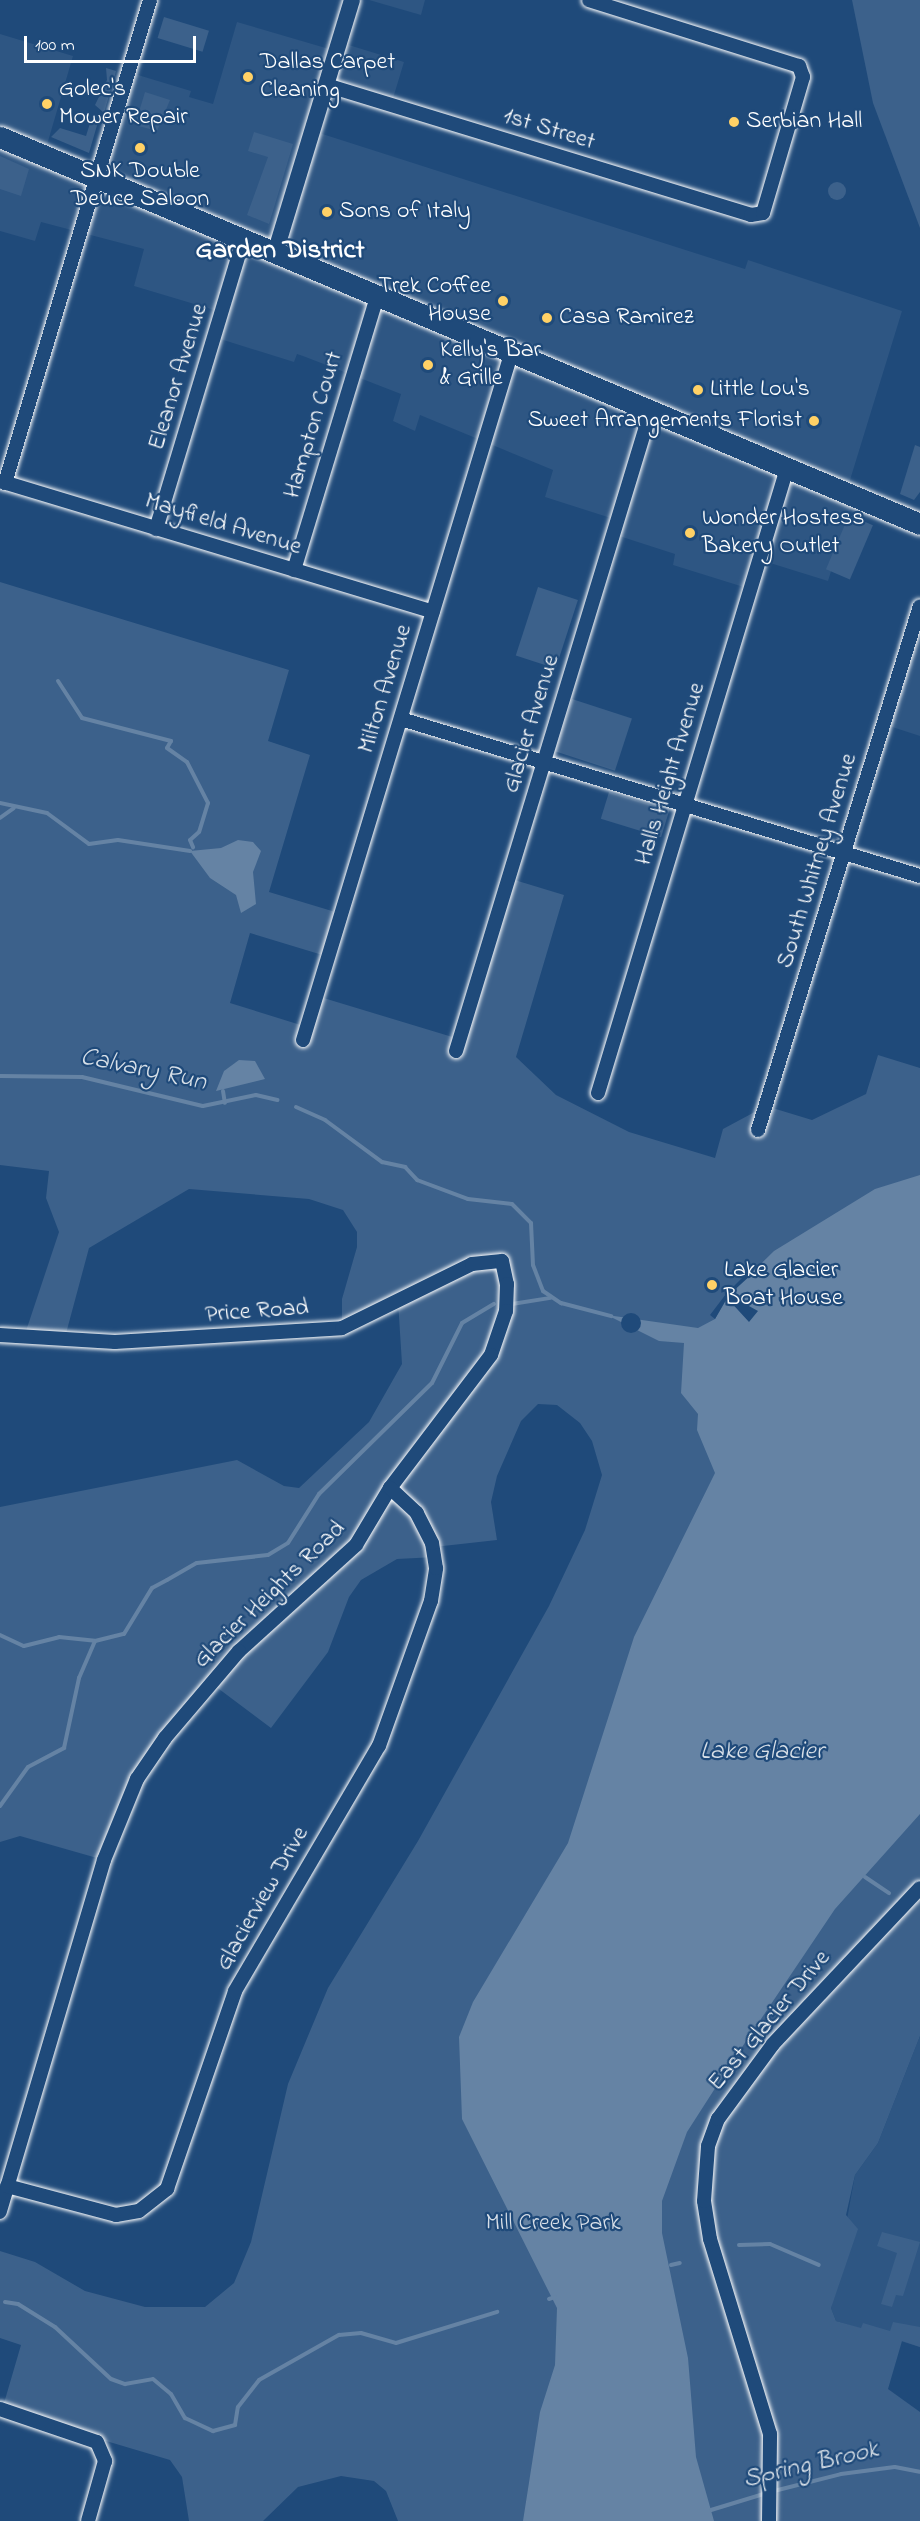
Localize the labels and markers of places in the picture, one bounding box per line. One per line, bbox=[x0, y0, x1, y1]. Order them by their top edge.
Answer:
place label: Dallas Carpet Cleaning bbox=[260, 49, 395, 105]
marker: Dallas Carpet Cleaning bbox=[241, 70, 255, 84]
place label: Golec's Mower Repair bbox=[59, 76, 188, 132]
marker: Golec's Mower Repair bbox=[40, 97, 54, 111]
place label: Serbian Hall bbox=[746, 108, 862, 136]
marker: Serbian Hall bbox=[727, 115, 741, 129]
marker: SNK Double Deuce Saloon bbox=[133, 141, 147, 155]
place label: SNK Double Deuce Saloon bbox=[71, 158, 209, 214]
place label: Sons of Italy bbox=[339, 198, 471, 226]
marker: Sons of Italy bbox=[320, 205, 334, 219]
place label: Trek Coffee House bbox=[378, 273, 491, 329]
marker: Trek Coffee House bbox=[496, 294, 510, 308]
place label: Casa Ramirez bbox=[559, 304, 694, 332]
marker: Casa Ramirez bbox=[540, 311, 554, 325]
place label: Kelly's Bar & Grille bbox=[440, 337, 541, 393]
marker: Kelly's Bar & Grille bbox=[421, 358, 435, 372]
place label: Little Lou's bbox=[710, 376, 810, 404]
marker: Little Lou's bbox=[691, 383, 705, 397]
place label: Sweet Arrangements Florist bbox=[528, 407, 802, 435]
marker: Sweet Arrangements Florist bbox=[807, 414, 821, 428]
place label: Wonder Hostess Bakery Outlet bbox=[702, 505, 864, 561]
marker: Wonder Hostess Bakery Outlet bbox=[683, 526, 697, 540]
place label: Lake Glacier Boat House bbox=[724, 1257, 843, 1313]
marker: Lake Glacier Boat House bbox=[705, 1278, 719, 1292]

